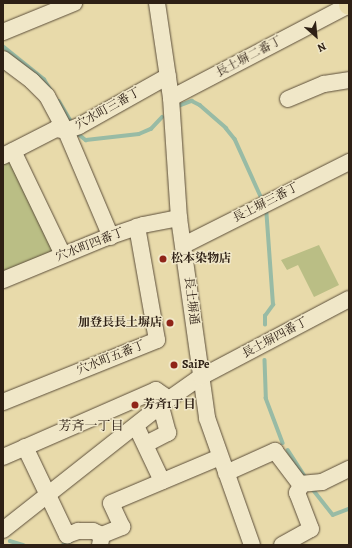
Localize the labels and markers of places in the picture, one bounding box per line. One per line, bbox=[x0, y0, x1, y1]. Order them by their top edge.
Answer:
place label: 松本染物店 bbox=[171, 252, 231, 266]
marker: 松本染物店 bbox=[158, 254, 168, 264]
place label: 加登長長土塀店 bbox=[78, 316, 162, 330]
marker: 加登長長土塀店 bbox=[165, 318, 175, 328]
place label: SaiPe bbox=[182, 358, 210, 372]
marker: SaiPe bbox=[169, 360, 179, 370]
place label: 芳斉1丁目 bbox=[143, 398, 195, 412]
marker: 芳斉1丁目 bbox=[130, 400, 140, 410]

